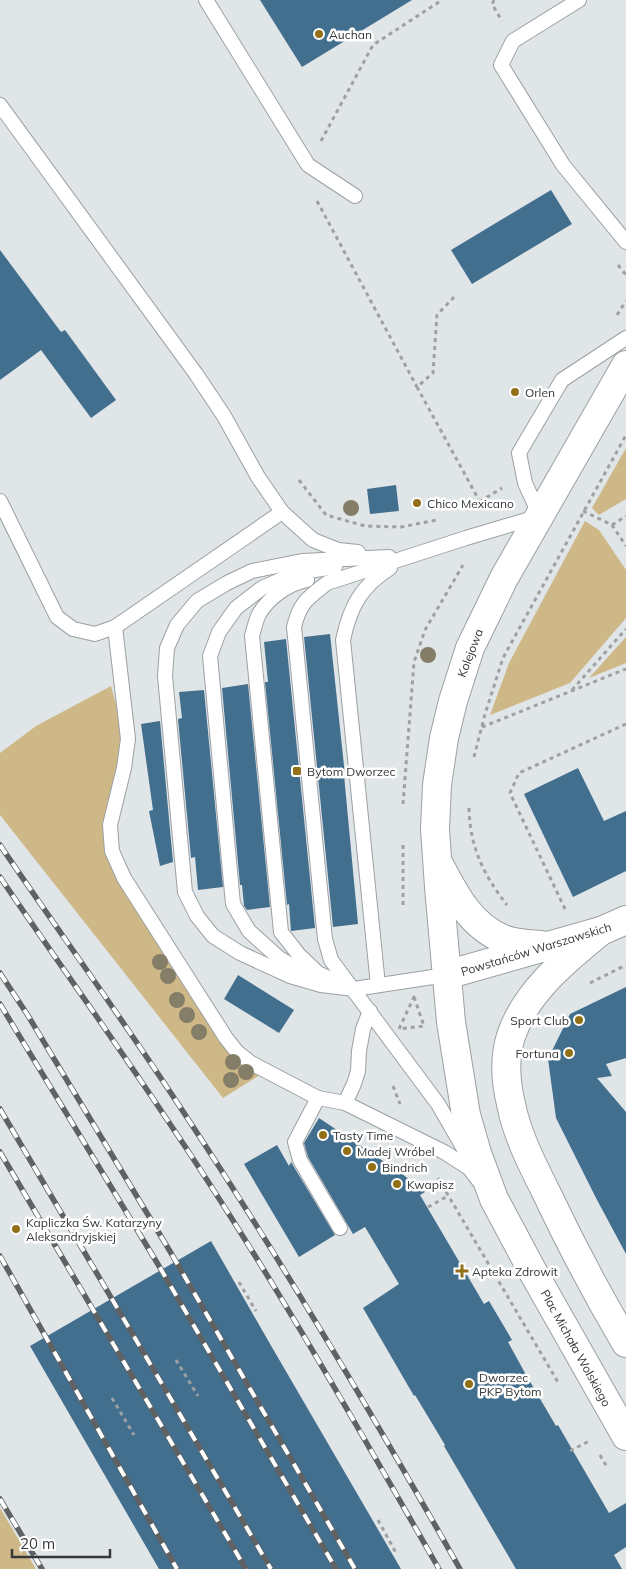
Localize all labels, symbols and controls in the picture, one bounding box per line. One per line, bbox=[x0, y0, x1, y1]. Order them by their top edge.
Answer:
place label: Auchan bbox=[329, 27, 372, 42]
marker: Auchan bbox=[313, 28, 325, 40]
place label: Orlen bbox=[525, 385, 555, 400]
marker: Orlen bbox=[509, 386, 521, 398]
place label: Chico Mexicano bbox=[427, 496, 514, 511]
marker: Chico Mexicano bbox=[411, 497, 423, 509]
street label: Kolejowa bbox=[454, 627, 486, 679]
place label: Bytom Dworzec bbox=[307, 764, 395, 779]
marker: Bytom Dworzec bbox=[291, 765, 303, 777]
street label: Powstańców Warszawskich bbox=[459, 919, 613, 979]
place label: Sport Club bbox=[510, 1013, 569, 1028]
marker: Sport Club bbox=[573, 1014, 585, 1026]
place label: Fortuna bbox=[516, 1046, 559, 1061]
marker: Fortuna bbox=[563, 1047, 575, 1059]
place label: Tasty Time bbox=[333, 1128, 393, 1143]
marker: Tasty Time bbox=[317, 1129, 329, 1141]
place label: Madej Wróbel bbox=[357, 1144, 435, 1159]
marker: Madej Wróbel bbox=[341, 1145, 353, 1157]
place label: Bindrich bbox=[382, 1160, 427, 1175]
marker: Bindrich bbox=[366, 1161, 378, 1173]
place label: Kwapisz bbox=[407, 1177, 454, 1192]
marker: Kwapisz bbox=[391, 1178, 403, 1190]
place label: Kapliczka Św. Katarzyny Aleksandryjskiej bbox=[26, 1215, 163, 1244]
marker: Kapliczka Św. Katarzyny Aleksandryjskiej bbox=[10, 1223, 22, 1235]
place label: Apteka Zdrowit bbox=[472, 1264, 558, 1279]
marker: Apteka Zdrowit bbox=[456, 1265, 468, 1277]
street label: Plac Michała Wolskiego bbox=[538, 1287, 614, 1409]
place label: Dworzec PKP Bytom bbox=[479, 1370, 542, 1399]
marker: Dworzec PKP Bytom bbox=[463, 1378, 475, 1390]
scale bar bbox=[12, 1526, 110, 1558]
text: 20 m bbox=[20, 1534, 55, 1553]

